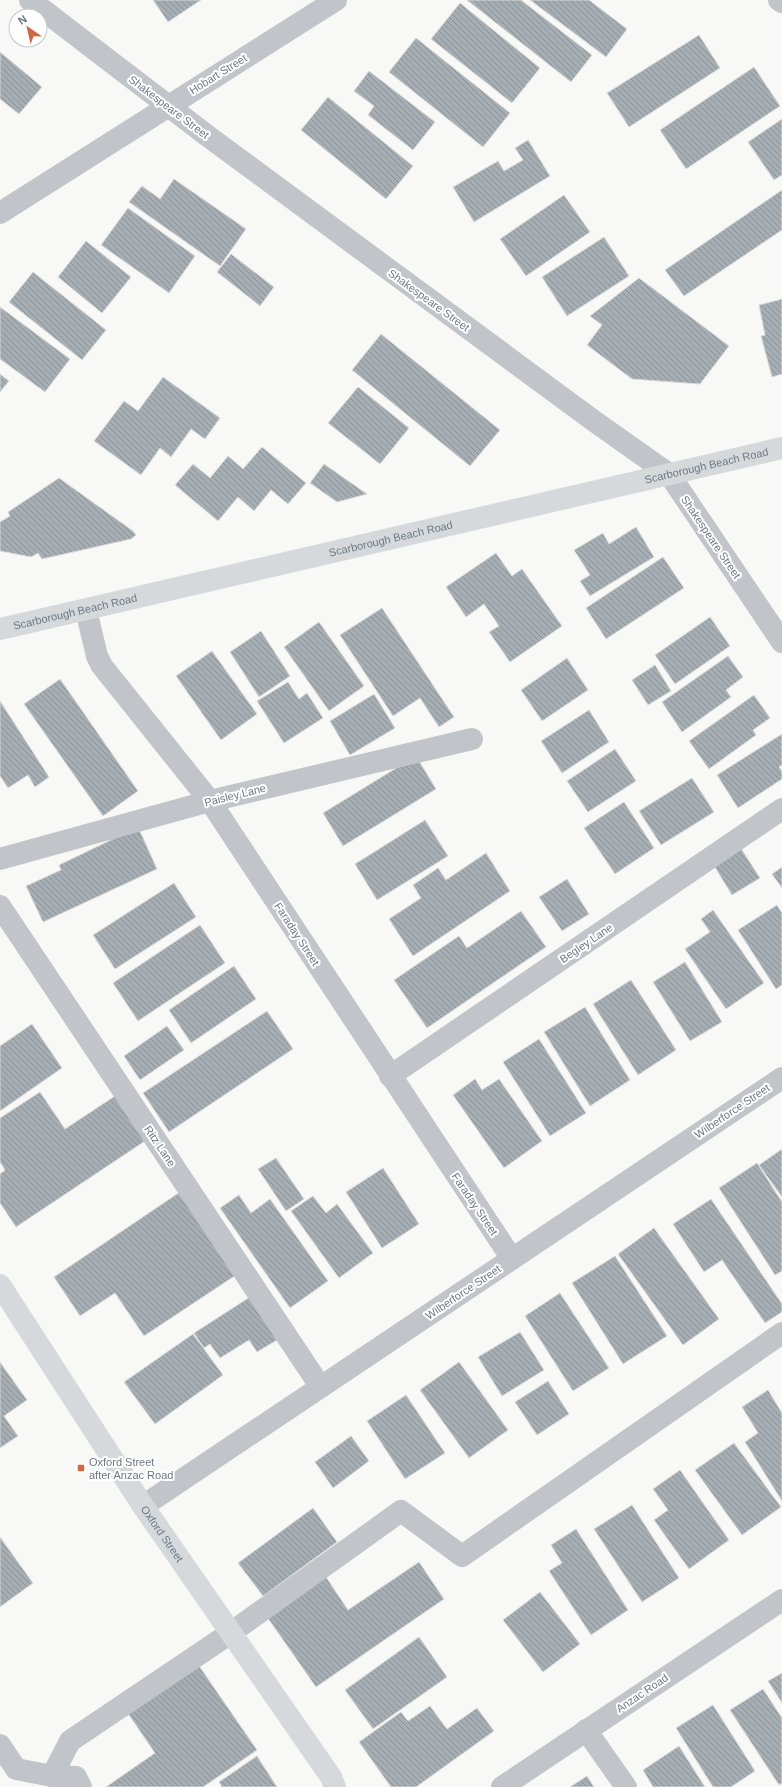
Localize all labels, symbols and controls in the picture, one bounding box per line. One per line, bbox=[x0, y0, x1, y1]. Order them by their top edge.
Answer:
north arrow bbox=[8, 8, 48, 48]
text: N bbox=[16, 12, 29, 27]
street label: Hobart Street bbox=[187, 52, 249, 96]
street label: Shakespeare Street bbox=[127, 73, 211, 141]
street label: Shakespeare Street bbox=[386, 267, 472, 333]
street label: Scarborough Beach Road bbox=[643, 445, 769, 486]
street label: Shakespeare Street bbox=[679, 493, 743, 581]
street label: Scarborough Beach Road bbox=[328, 518, 454, 559]
street label: Scarborough Beach Road bbox=[12, 592, 138, 632]
street label: Paisley Lane bbox=[203, 782, 267, 808]
street label: Faraday Street bbox=[272, 900, 322, 968]
street label: Begley Lane bbox=[557, 921, 615, 965]
street label: Wilberforce Street bbox=[692, 1081, 772, 1141]
street label: Ritz Lane bbox=[142, 1123, 178, 1169]
street label: Faraday Street bbox=[450, 1170, 500, 1238]
street label: Wilberforce Street bbox=[423, 1262, 503, 1322]
place label: Oxford Street after Anzac Road bbox=[89, 1456, 173, 1481]
marker: Oxford Street after Anzac Road bbox=[76, 1463, 86, 1473]
street label: Oxford Street bbox=[139, 1503, 186, 1564]
street label: Anzac Road bbox=[614, 1671, 670, 1715]

